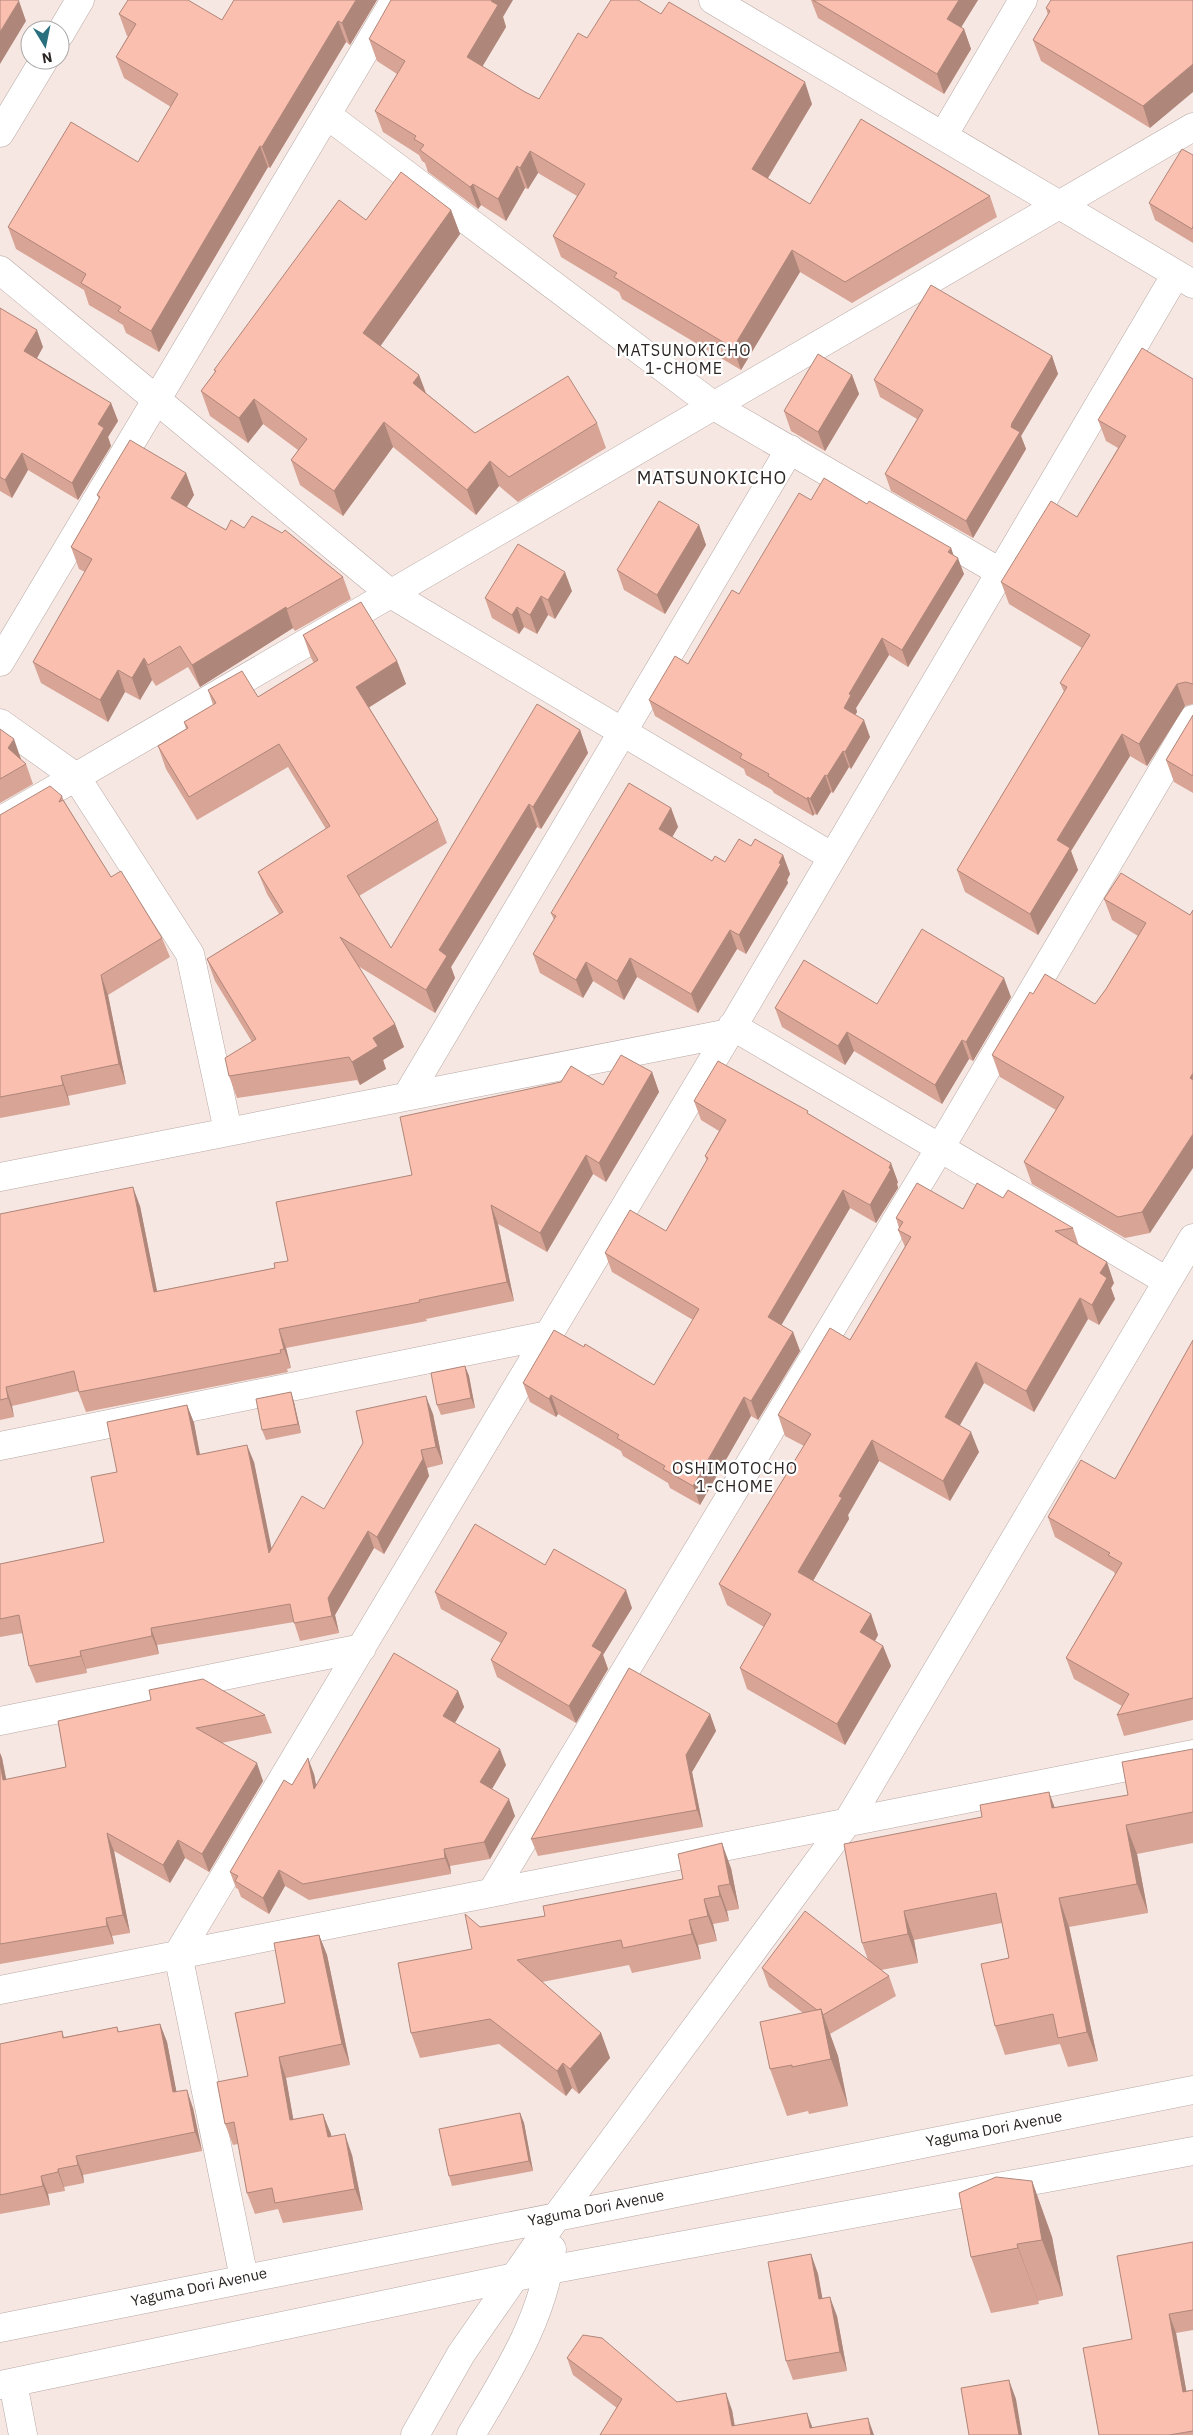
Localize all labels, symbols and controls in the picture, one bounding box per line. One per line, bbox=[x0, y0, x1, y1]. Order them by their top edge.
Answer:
north arrow bbox=[20, 20, 70, 70]
text: N bbox=[41, 48, 54, 68]
district label: MATSUNOKICHO 1-CHOME bbox=[616, 340, 752, 378]
district label: MATSUNOKICHO bbox=[637, 466, 787, 489]
district label: OSHIMOTOCHO 1-CHOME bbox=[672, 1458, 798, 1496]
street label: Yaguma Dori Avenue bbox=[924, 2106, 1064, 2151]
street label: Yaguma Dori Avenue bbox=[526, 2185, 666, 2230]
street label: Yaguma Dori Avenue bbox=[129, 2263, 269, 2310]

